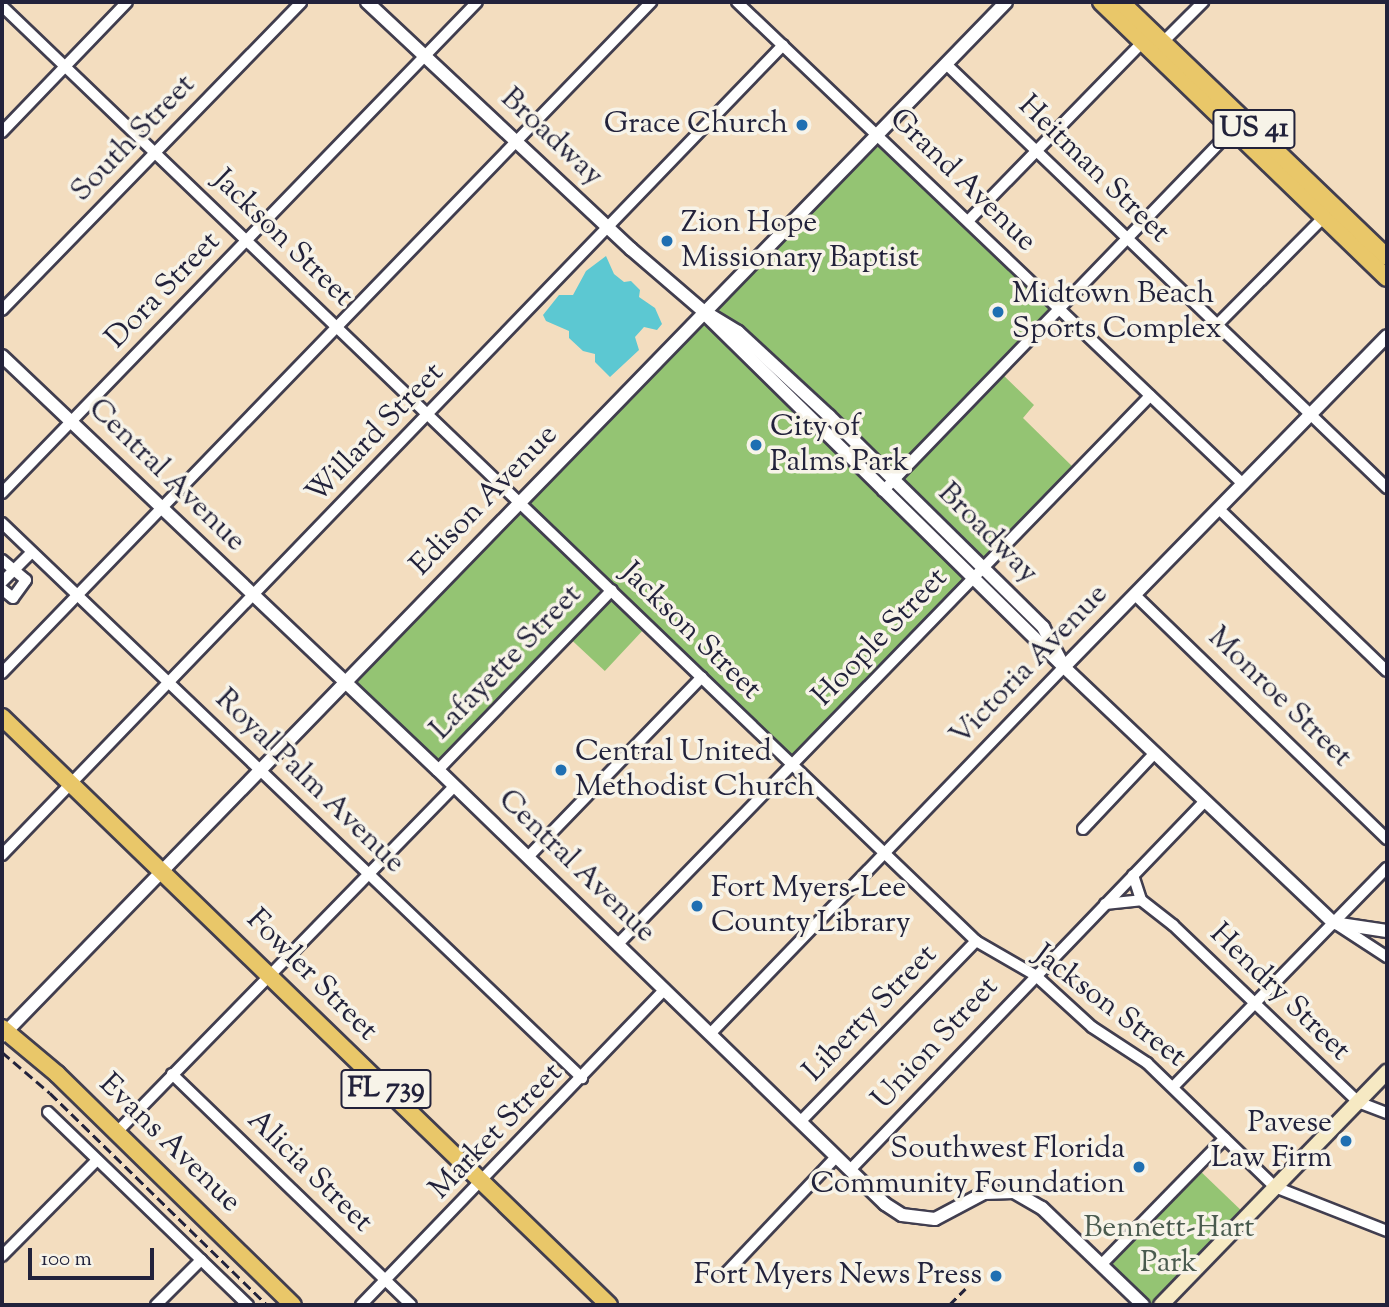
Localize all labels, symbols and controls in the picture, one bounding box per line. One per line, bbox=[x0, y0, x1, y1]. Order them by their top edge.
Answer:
street label: South Street bbox=[64, 68, 204, 210]
street label: Broadway bbox=[492, 81, 610, 195]
street label: Heitman Street bbox=[1010, 89, 1176, 251]
street label: Grand Avenue bbox=[881, 102, 1043, 260]
road number: US 41 bbox=[1212, 104, 1296, 154]
place label: Grace Church bbox=[604, 107, 788, 143]
marker: Grace Church bbox=[794, 117, 810, 133]
street label: Jackson Street bbox=[204, 163, 360, 315]
place label: Zion Hope Missionary Baptist bbox=[681, 206, 919, 276]
street label: Dora Street bbox=[99, 225, 229, 357]
marker: Zion Hope Missionary Baptist bbox=[659, 233, 675, 249]
place label: Midtown Beach Sports Complex bbox=[1012, 277, 1222, 348]
marker: Midtown Beach Sports Complex bbox=[990, 304, 1006, 320]
street label: Willard Street bbox=[300, 356, 452, 512]
street label: Central Avenue bbox=[80, 392, 252, 560]
place label: City of Palms Park bbox=[770, 410, 909, 480]
street label: Edison Avenue bbox=[404, 418, 566, 584]
marker: City of Palms Park bbox=[748, 437, 764, 453]
street label: Broadway bbox=[929, 476, 1045, 592]
street label: Jackson Street bbox=[612, 556, 768, 708]
street label: Hoople Street bbox=[806, 561, 956, 715]
street label: Lafayette Street bbox=[424, 578, 590, 748]
street label: Victoria Avenue bbox=[944, 578, 1116, 754]
street label: Monroe Street bbox=[1199, 620, 1359, 776]
street label: Royal Palm Avenue bbox=[207, 682, 411, 882]
place label: Central United Methodist Church bbox=[575, 735, 815, 806]
marker: Central United Methodist Church bbox=[553, 762, 569, 778]
street label: Central Avenue bbox=[490, 783, 662, 951]
place label: Fort Myers-Lee County Library bbox=[711, 871, 911, 942]
marker: Fort Myers-Lee County Library bbox=[689, 898, 705, 914]
street label: Fowler Street bbox=[238, 903, 384, 1049]
street label: Hendry Street bbox=[1201, 917, 1357, 1069]
street label: Liberty Street bbox=[797, 938, 945, 1090]
street label: Jackson Street bbox=[1026, 938, 1192, 1076]
street label: Union Street bbox=[865, 970, 1007, 1118]
street label: Market Street bbox=[423, 1056, 571, 1208]
road number: FL 739 bbox=[339, 1064, 433, 1114]
street label: Evans Avenue bbox=[90, 1067, 248, 1221]
street label: Alicia Street bbox=[239, 1103, 379, 1241]
place label: Pavese Law Firm bbox=[1211, 1106, 1332, 1176]
place label: Southwest Florida Community Foundation bbox=[810, 1132, 1125, 1202]
marker: Pavese Law Firm bbox=[1338, 1133, 1354, 1149]
marker: Southwest Florida Community Foundation bbox=[1131, 1159, 1147, 1175]
park label: Bennett-Hart Park bbox=[1083, 1211, 1255, 1282]
scale bar bbox=[32, 1234, 158, 1278]
text: 100 m bbox=[41, 1245, 92, 1275]
place label: Fort Myers News Press bbox=[694, 1258, 982, 1294]
marker: Fort Myers News Press bbox=[988, 1268, 1004, 1284]

